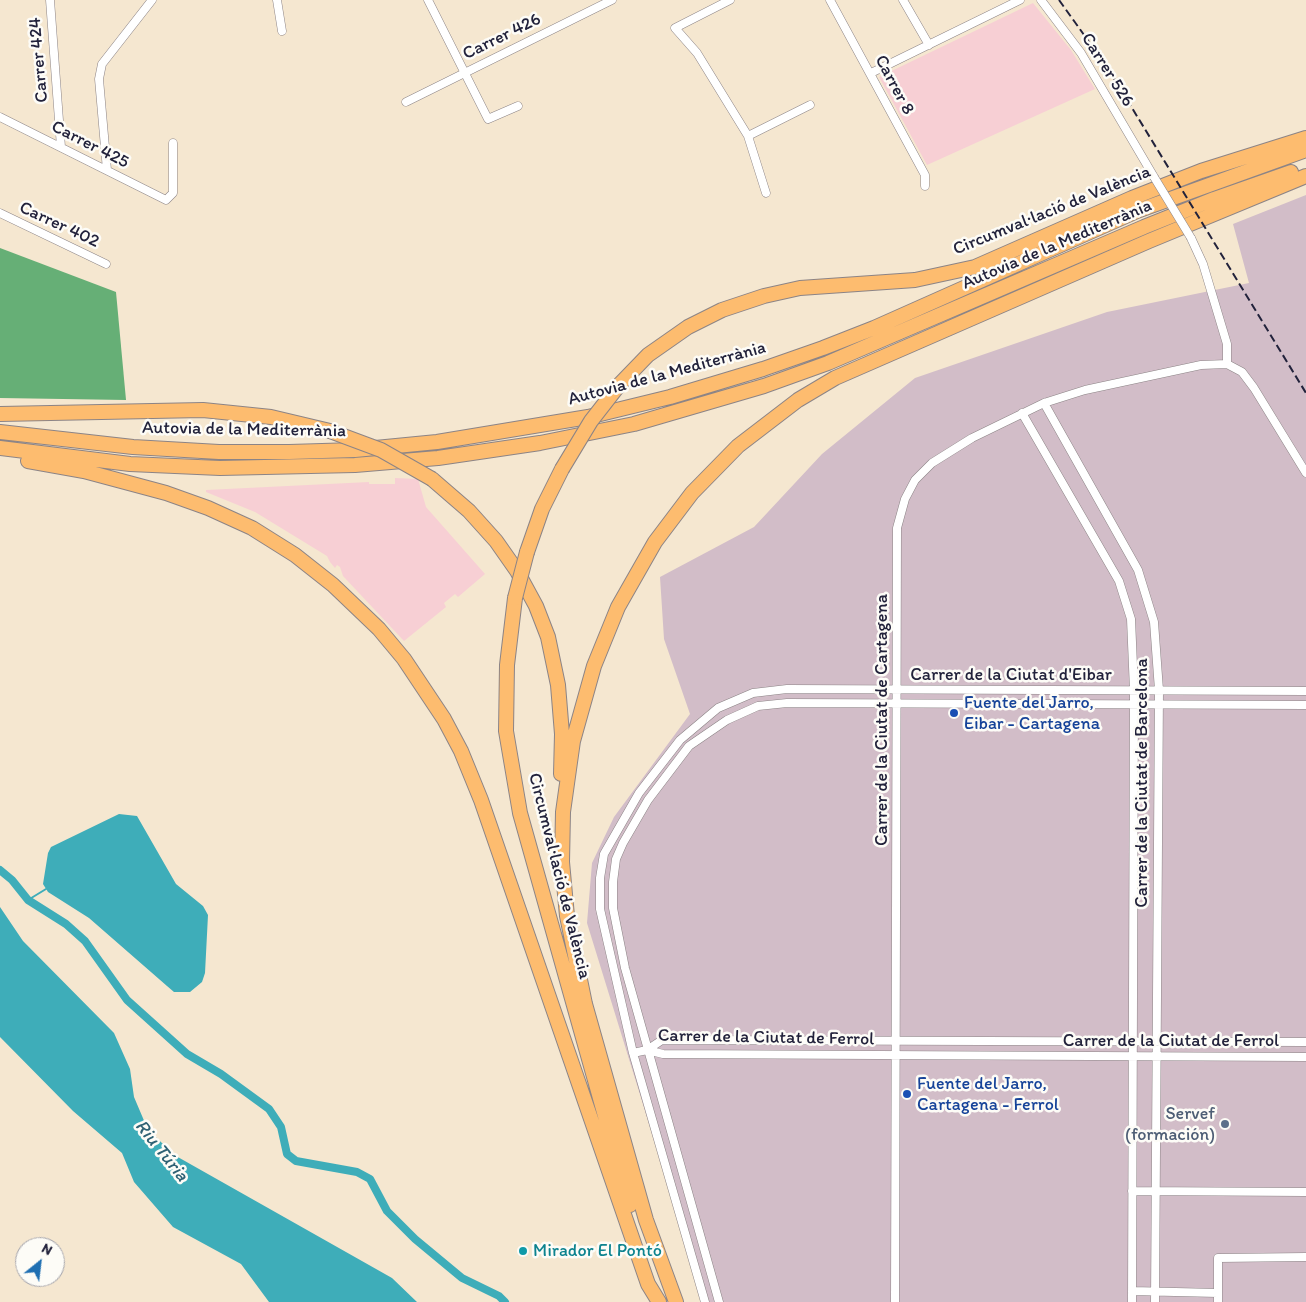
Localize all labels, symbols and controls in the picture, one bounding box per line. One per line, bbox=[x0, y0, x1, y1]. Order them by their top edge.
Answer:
street label: Carrer 426 bbox=[459, 9, 545, 65]
street label: Carrer 424 bbox=[25, 16, 53, 104]
street label: Carrer 526 bbox=[1076, 29, 1138, 111]
street label: Carrer 8 bbox=[869, 51, 919, 119]
street label: Carrer 425 bbox=[48, 116, 132, 174]
street label: Circumval·lació de València bbox=[950, 161, 1154, 261]
street label: Autovia de la Mediterrània bbox=[959, 195, 1155, 295]
street label: Carrer 402 bbox=[15, 197, 103, 253]
street label: Autovia de la Mediterrània bbox=[566, 337, 768, 411]
street label: Autovia de la Mediterrània bbox=[142, 417, 346, 443]
street label: Carrer de la Ciutat de Cartagena bbox=[871, 594, 893, 846]
street label: Carrer de la Ciutat de Barcelona bbox=[1131, 658, 1153, 908]
street label: Carrer de la Ciutat d'Eibar bbox=[910, 664, 1112, 686]
place label: Fuente del Jarro, Eibar - Cartagena bbox=[964, 692, 1100, 734]
marker: Fuente del Jarro, Eibar - Cartagena bbox=[948, 707, 960, 719]
street label: Circumval·lació de València bbox=[523, 771, 595, 981]
street label: Carrer de la Ciutat de Ferrol bbox=[658, 1025, 874, 1051]
street label: Carrer de la Ciutat de Ferrol bbox=[1063, 1030, 1279, 1052]
place label: Fuente del Jarro, Cartagena - Ferrol bbox=[917, 1073, 1059, 1116]
marker: Fuente del Jarro, Cartagena - Ferrol bbox=[901, 1088, 913, 1100]
place label: Servef (formación) bbox=[1125, 1103, 1215, 1146]
water label: Riu Túria bbox=[129, 1116, 193, 1186]
marker: Servef (formación) bbox=[1219, 1118, 1231, 1130]
north arrow bbox=[15, 1237, 65, 1287]
text: N bbox=[39, 1240, 55, 1259]
place label: Mirador El Pontó bbox=[533, 1240, 662, 1262]
marker: Mirador El Pontó bbox=[517, 1245, 529, 1257]

